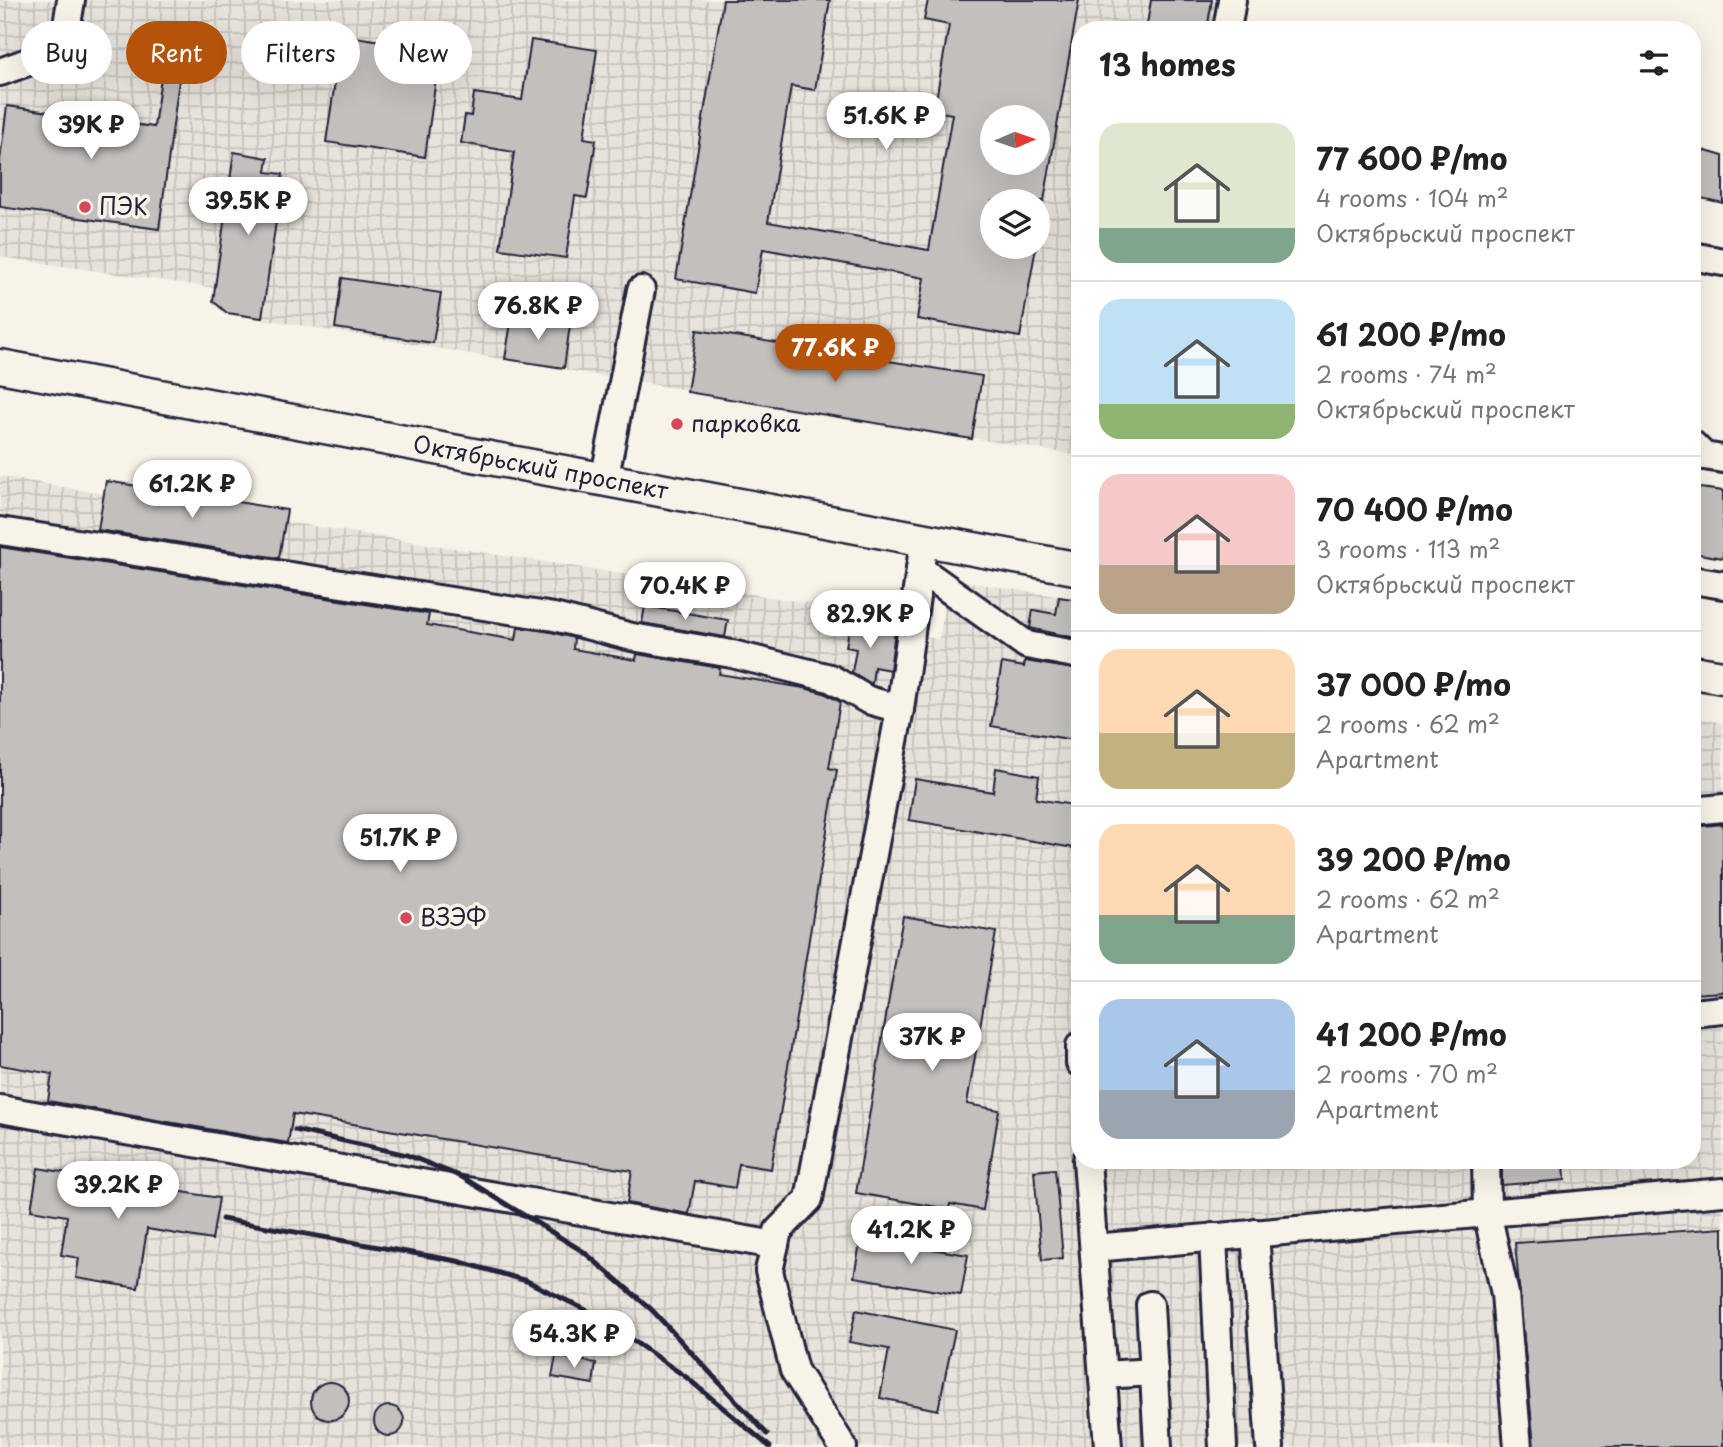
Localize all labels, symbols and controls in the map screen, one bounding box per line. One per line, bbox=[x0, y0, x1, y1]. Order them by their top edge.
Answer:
chip: Buy bbox=[21, 21, 112, 84]
chip: Rent bbox=[126, 21, 227, 84]
chip: Filters bbox=[241, 21, 360, 84]
chip: New bbox=[374, 21, 472, 84]
text: 13 homes bbox=[1099, 41, 1236, 86]
icon: filters bbox=[1635, 44, 1673, 82]
pin: 51.6K ₽ bbox=[821, 92, 951, 152]
text: 51.6K ₽ bbox=[843, 97, 929, 132]
pin: 39K ₽ bbox=[42, 102, 140, 161]
north arrow bbox=[980, 105, 1050, 175]
map controls bbox=[980, 105, 1050, 259]
text: 39K ₽ bbox=[58, 106, 124, 141]
text: 77 600 ₽/mo bbox=[1316, 135, 1507, 180]
icon: home bbox=[1155, 151, 1239, 235]
pin: 39.5K ₽ bbox=[183, 177, 313, 237]
text: 4 rooms · 104 m² bbox=[1316, 180, 1509, 215]
text: 39.5K ₽ bbox=[205, 182, 291, 217]
place label: ПЭК bbox=[99, 188, 148, 223]
button: layers bbox=[980, 189, 1050, 259]
marker: ПЭК bbox=[77, 199, 93, 215]
text: Октябрьский проспект bbox=[1316, 215, 1575, 250]
pin: 76.8K ₽ bbox=[473, 282, 603, 342]
text: 76.8K ₽ bbox=[494, 287, 582, 322]
text: 61 200 ₽/mo bbox=[1316, 311, 1506, 356]
pin: 77.6K ₽ bbox=[770, 324, 900, 384]
icon: home bbox=[1155, 327, 1239, 411]
text: 77.6K ₽ bbox=[791, 329, 879, 364]
text: 2 rooms · 74 m² bbox=[1316, 356, 1497, 391]
text: Октябрьский проспект bbox=[1316, 391, 1575, 426]
place label: парковка bbox=[691, 405, 801, 440]
marker: парковка bbox=[669, 416, 685, 432]
street label: Октябрьский проспект bbox=[410, 425, 672, 507]
pin: 61.2K ₽ bbox=[127, 461, 257, 520]
text: 61.2K ₽ bbox=[149, 465, 235, 500]
text: 70 400 ₽/mo bbox=[1316, 486, 1513, 531]
icon: home bbox=[1155, 502, 1239, 586]
text: 3 rooms · 113 m² bbox=[1316, 531, 1500, 566]
pin: 70.4K ₽ bbox=[620, 562, 750, 622]
text: Октябрьский проспект bbox=[1316, 566, 1575, 601]
text: 70.4K ₽ bbox=[640, 567, 730, 602]
pin: 82.9K ₽ bbox=[805, 590, 935, 650]
text: 82.9K ₽ bbox=[826, 595, 914, 630]
text: 37 000 ₽/mo bbox=[1316, 661, 1511, 706]
icon: home bbox=[1155, 677, 1239, 761]
text: 2 rooms · 62 m² bbox=[1316, 706, 1500, 741]
text: Apartment bbox=[1316, 741, 1439, 776]
pin: 51.7K ₽ bbox=[335, 814, 465, 874]
text: 51.7K ₽ bbox=[359, 819, 441, 854]
text: 39 200 ₽/mo bbox=[1316, 836, 1511, 881]
icon: home bbox=[1155, 852, 1239, 936]
text: 2 rooms · 62 m² bbox=[1316, 881, 1500, 916]
place label: ВЗЭФ bbox=[420, 899, 486, 934]
marker: ВЗЭФ bbox=[398, 910, 414, 926]
text: Apartment bbox=[1316, 916, 1439, 951]
text: 41 200 ₽/mo bbox=[1316, 1011, 1507, 1056]
pin: 37K ₽ bbox=[883, 1014, 981, 1073]
text: 37K ₽ bbox=[899, 1018, 965, 1053]
icon: home bbox=[1155, 1027, 1239, 1111]
text: 2 rooms · 70 m² bbox=[1316, 1056, 1498, 1091]
text: Apartment bbox=[1316, 1091, 1439, 1126]
pin: 39.2K ₽ bbox=[53, 1162, 183, 1221]
text: 39.2K ₽ bbox=[73, 1166, 163, 1201]
pin: 41.2K ₽ bbox=[846, 1206, 976, 1266]
text: 41.2K ₽ bbox=[867, 1211, 955, 1246]
pin: 54.3K ₽ bbox=[509, 1310, 639, 1370]
text: 54.3K ₽ bbox=[529, 1315, 620, 1350]

